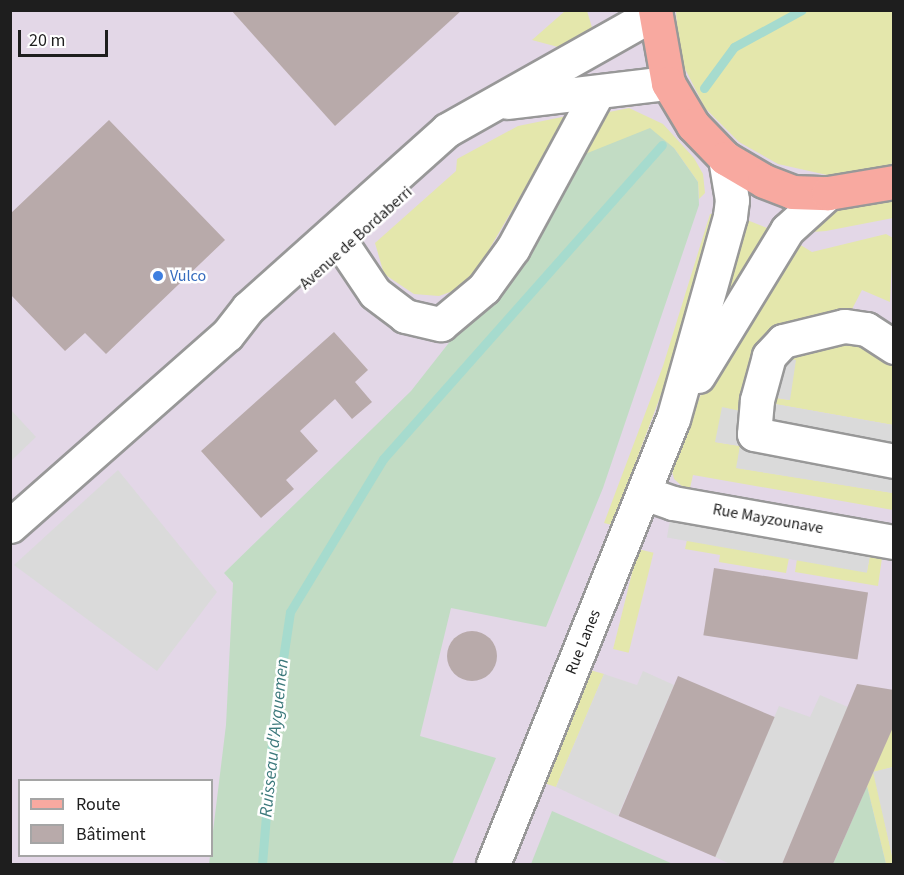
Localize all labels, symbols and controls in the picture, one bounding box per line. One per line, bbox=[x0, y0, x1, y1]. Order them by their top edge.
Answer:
scale bar bbox=[21, 18, 111, 56]
text: 20 m bbox=[29, 28, 65, 53]
street label: Avenue de Bordaberri bbox=[296, 182, 416, 294]
place label: Vulco bbox=[170, 266, 206, 286]
marker: Vulco bbox=[151, 269, 165, 283]
street label: Rue Mayzounave bbox=[711, 500, 825, 538]
street label: Rue Lanes bbox=[561, 607, 605, 677]
water label: Ruisseau d'Ayguemen bbox=[256, 658, 294, 818]
legend bbox=[18, 779, 213, 857]
text: Route bbox=[76, 792, 120, 817]
text: Bâtiment bbox=[76, 822, 146, 847]

